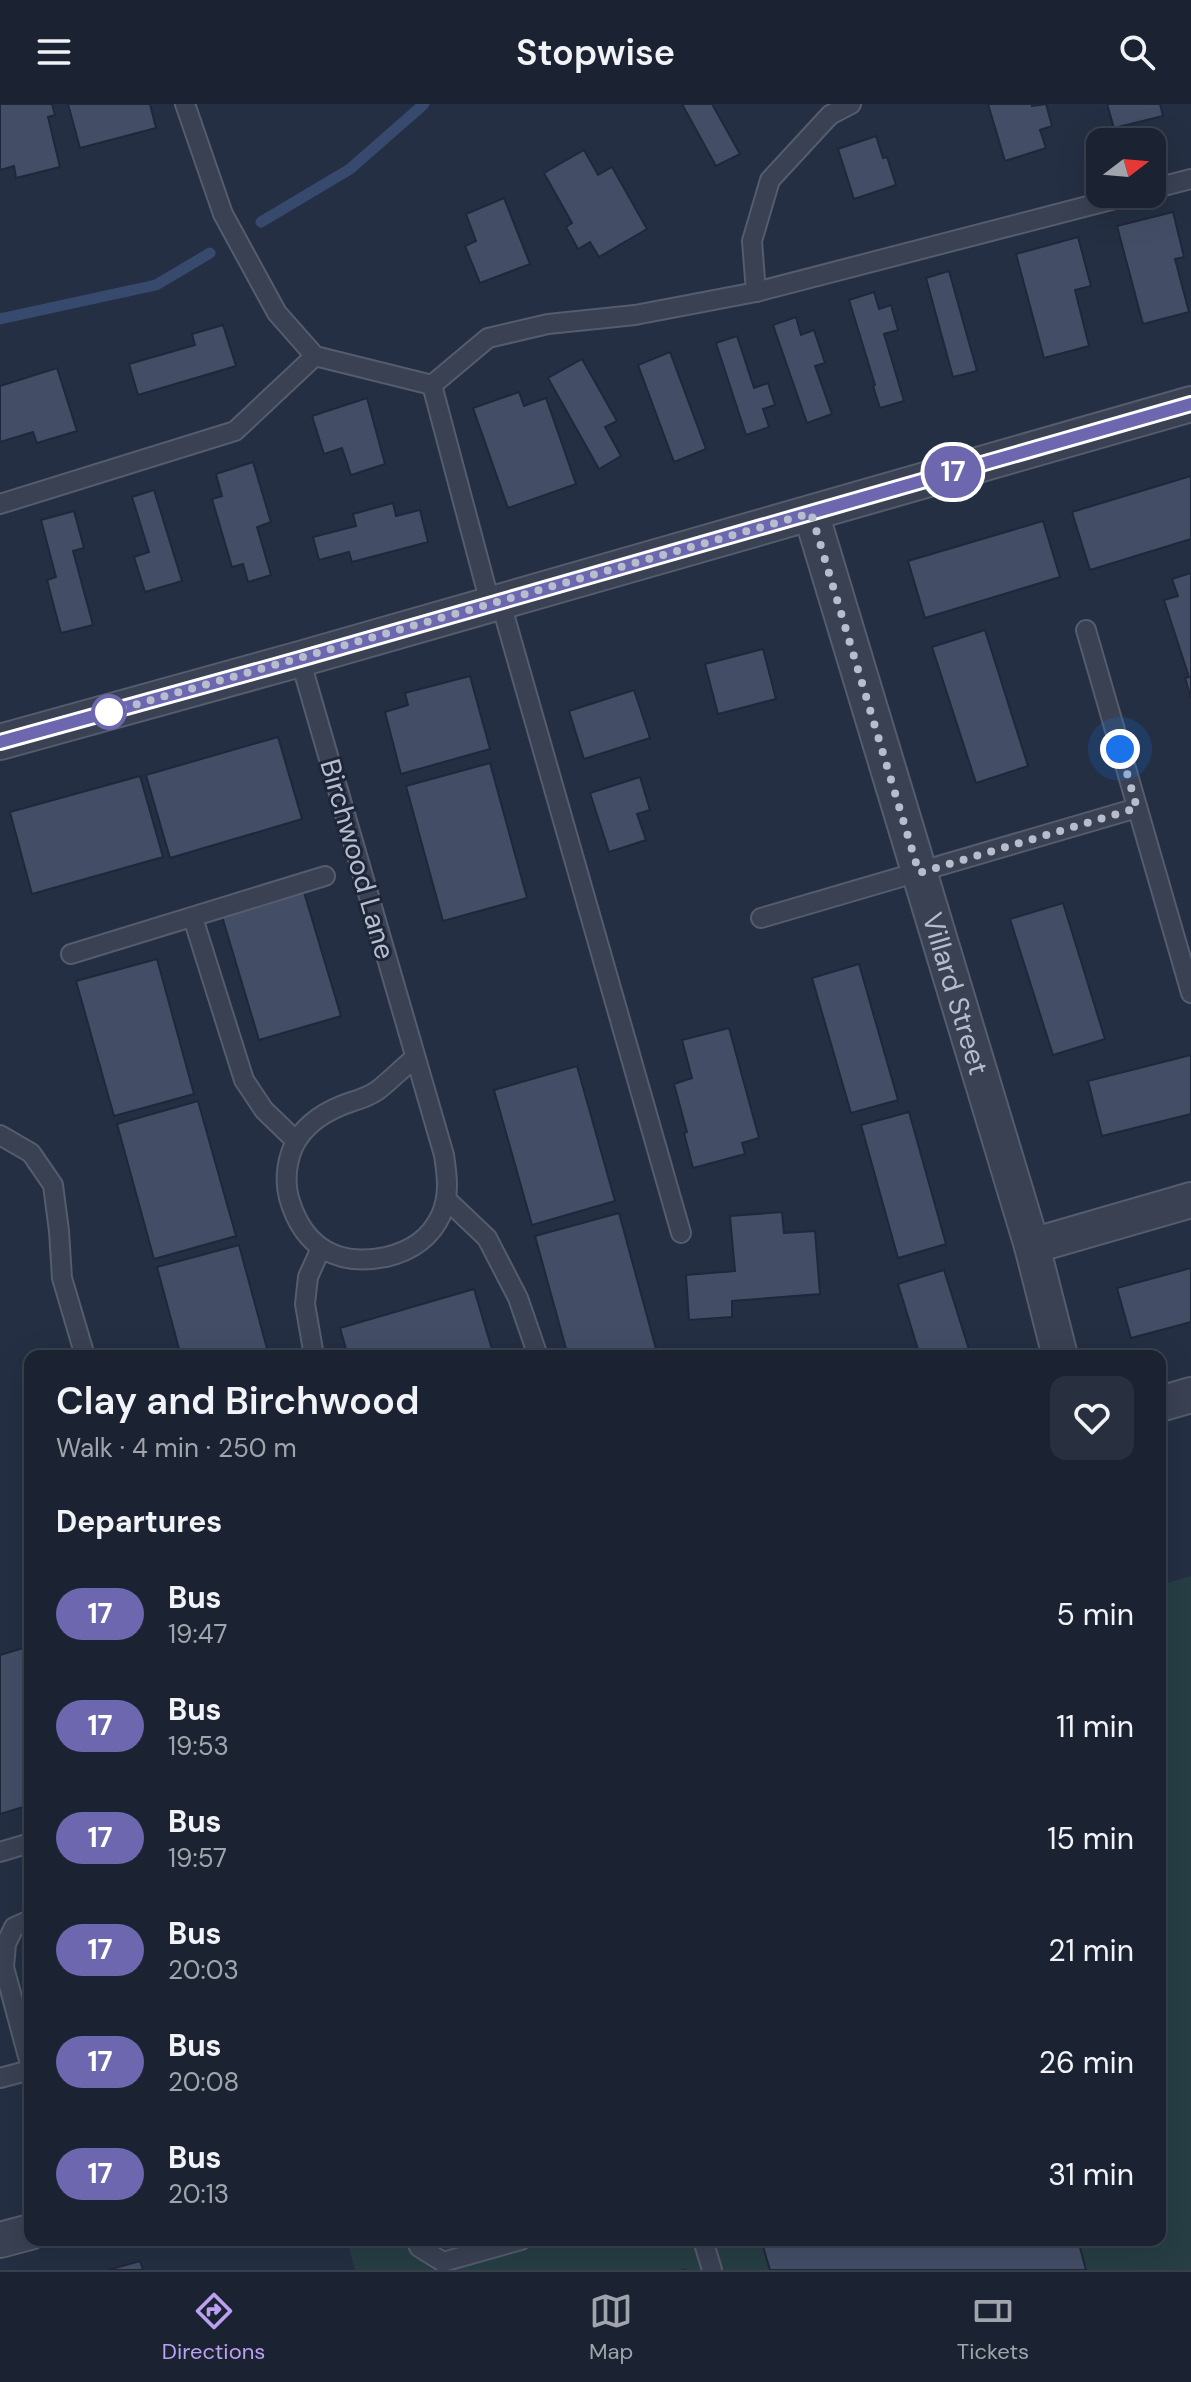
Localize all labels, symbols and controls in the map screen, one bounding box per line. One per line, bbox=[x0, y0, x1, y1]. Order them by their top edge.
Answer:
text: Stopwise bbox=[516, 29, 675, 76]
icon: menu bbox=[32, 30, 76, 74]
icon: search bbox=[1115, 30, 1159, 74]
north arrow bbox=[1086, 128, 1166, 208]
map controls bbox=[1086, 128, 1166, 208]
line badge: 17 bbox=[917, 446, 989, 498]
text: 17 bbox=[940, 453, 966, 490]
unlabelled marker bbox=[92, 695, 126, 729]
your location bbox=[1100, 729, 1140, 769]
street label: Birchwood Lane bbox=[311, 755, 404, 964]
street label: Villard Street bbox=[914, 908, 997, 1079]
text: Clay and Birchwood bbox=[56, 1376, 419, 1426]
button: heart bbox=[1050, 1376, 1134, 1460]
text: Walk · 4 min · 250 m bbox=[56, 1431, 297, 1465]
text: Departures bbox=[56, 1502, 222, 1541]
text: Bus bbox=[168, 1578, 222, 1617]
text: 17 bbox=[87, 1595, 113, 1632]
text: 5 min bbox=[1057, 1595, 1134, 1634]
text: 19:47 bbox=[168, 1617, 227, 1651]
text: Bus bbox=[168, 1690, 222, 1729]
text: 17 bbox=[87, 1707, 113, 1744]
text: 11 min bbox=[1056, 1707, 1134, 1746]
text: 19:53 bbox=[168, 1729, 229, 1763]
text: Bus bbox=[168, 1802, 222, 1841]
text: 17 bbox=[87, 1819, 113, 1856]
text: 15 min bbox=[1047, 1819, 1134, 1858]
text: 19:57 bbox=[168, 1841, 227, 1875]
text: Bus bbox=[168, 1914, 222, 1953]
text: 17 bbox=[87, 1931, 113, 1968]
text: 21 min bbox=[1048, 1931, 1134, 1970]
text: 20:03 bbox=[168, 1953, 239, 1987]
text: Bus bbox=[168, 2026, 222, 2065]
text: 17 bbox=[87, 2043, 113, 2080]
text: 26 min bbox=[1039, 2043, 1134, 2082]
text: 20:08 bbox=[168, 2065, 239, 2099]
text: Bus bbox=[168, 2138, 222, 2177]
text: 17 bbox=[87, 2155, 113, 2192]
text: 31 min bbox=[1048, 2155, 1134, 2194]
text: 20:13 bbox=[168, 2177, 229, 2211]
tab: Directions bbox=[162, 2289, 265, 2366]
tab: Map bbox=[589, 2289, 633, 2366]
tab: Tickets bbox=[957, 2289, 1029, 2366]

